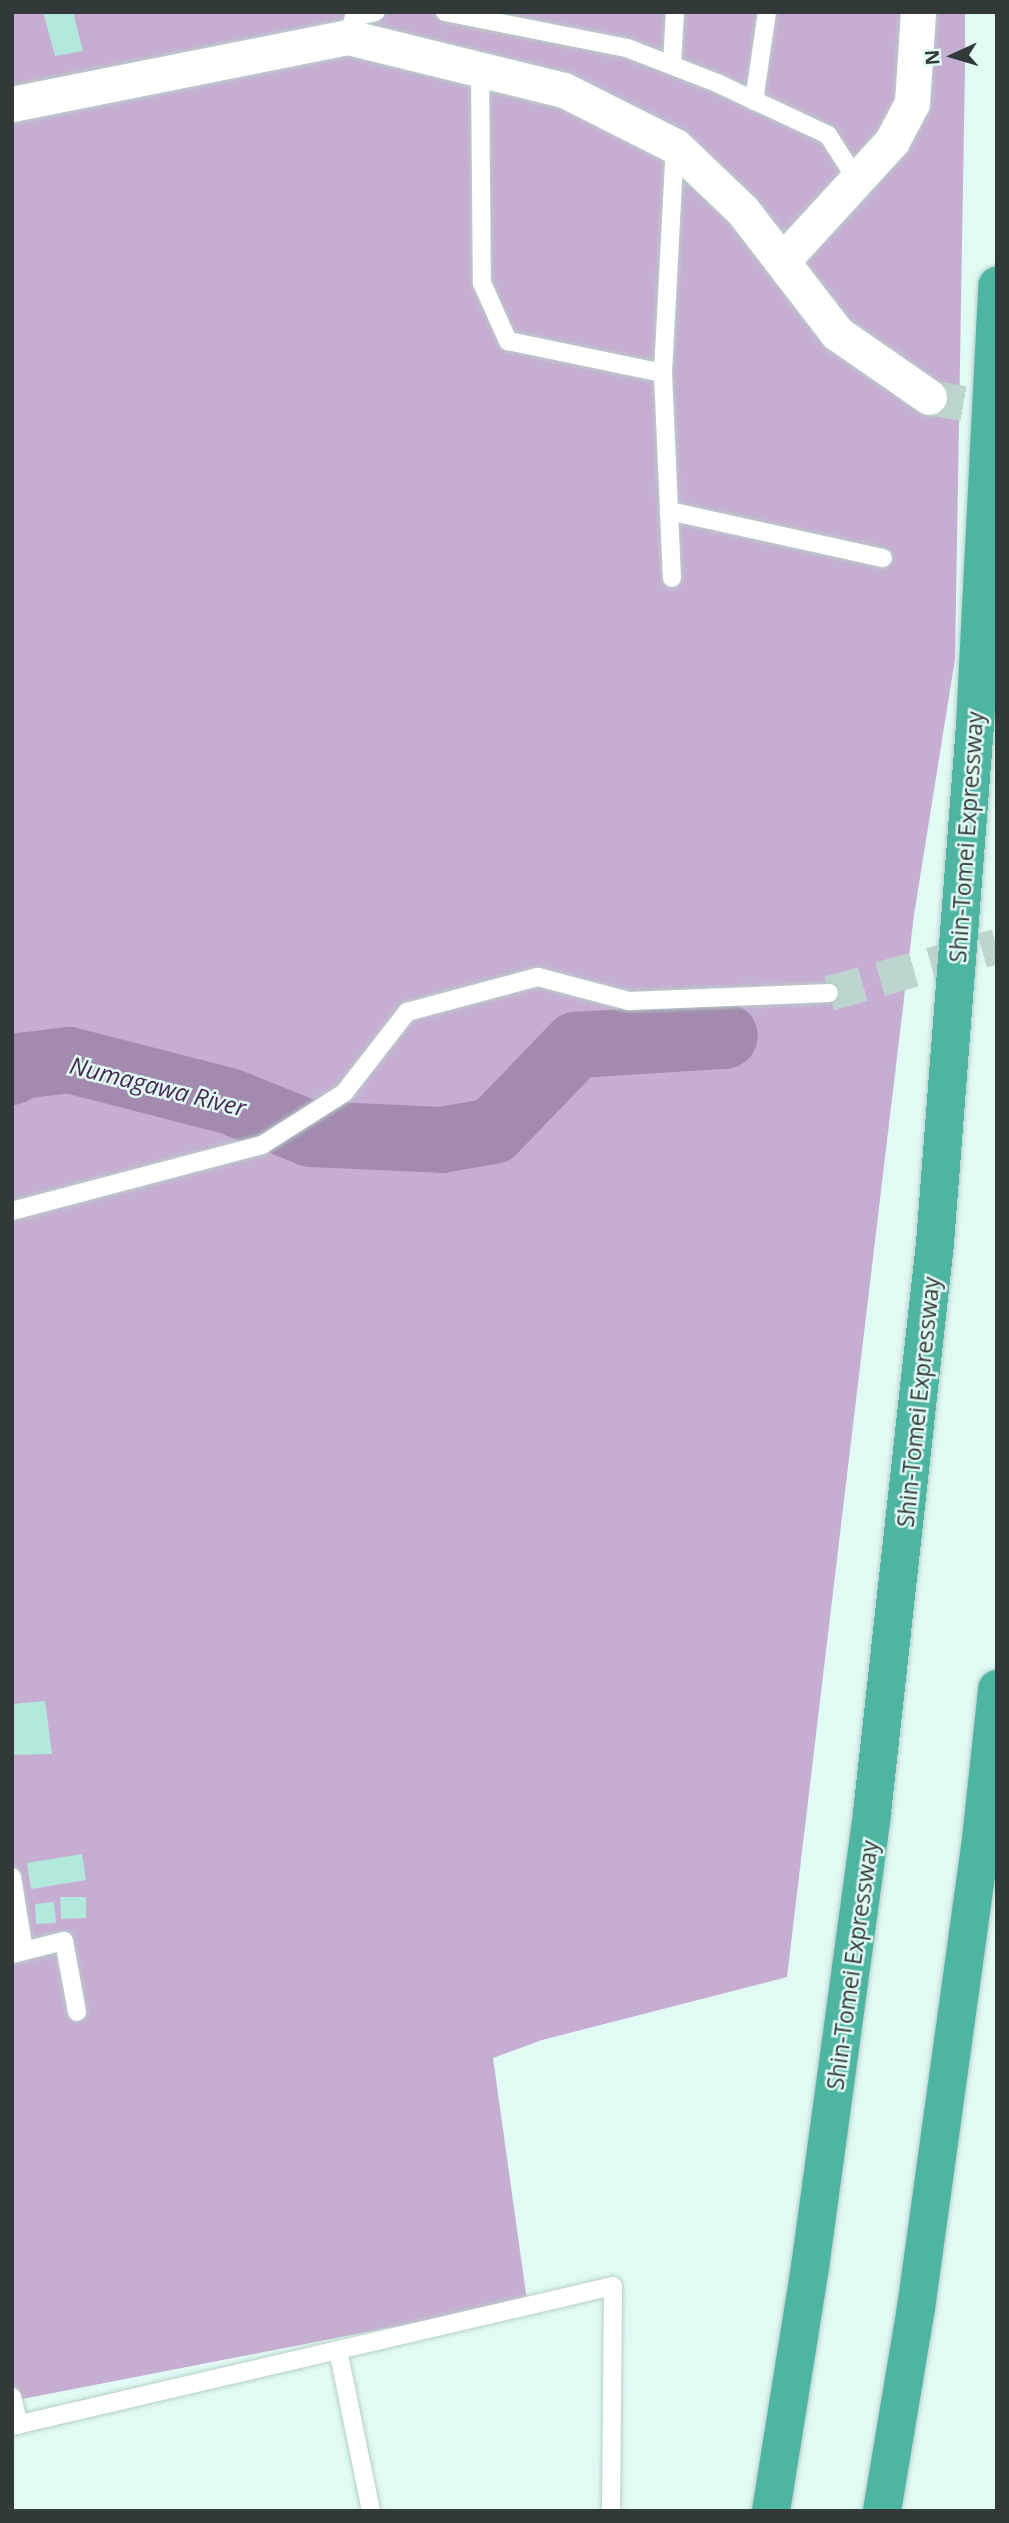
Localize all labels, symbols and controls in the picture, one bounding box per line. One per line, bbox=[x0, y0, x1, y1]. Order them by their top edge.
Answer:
north arrow bbox=[918, 21, 988, 91]
text: N bbox=[919, 49, 946, 66]
street label: Shin-Tomei Expressway bbox=[943, 710, 989, 964]
water label: Numagawa River bbox=[67, 1050, 249, 1122]
street label: Shin-Tomei Expressway bbox=[891, 1275, 945, 1529]
street label: Shin-Tomei Expressway bbox=[821, 1838, 883, 2092]

